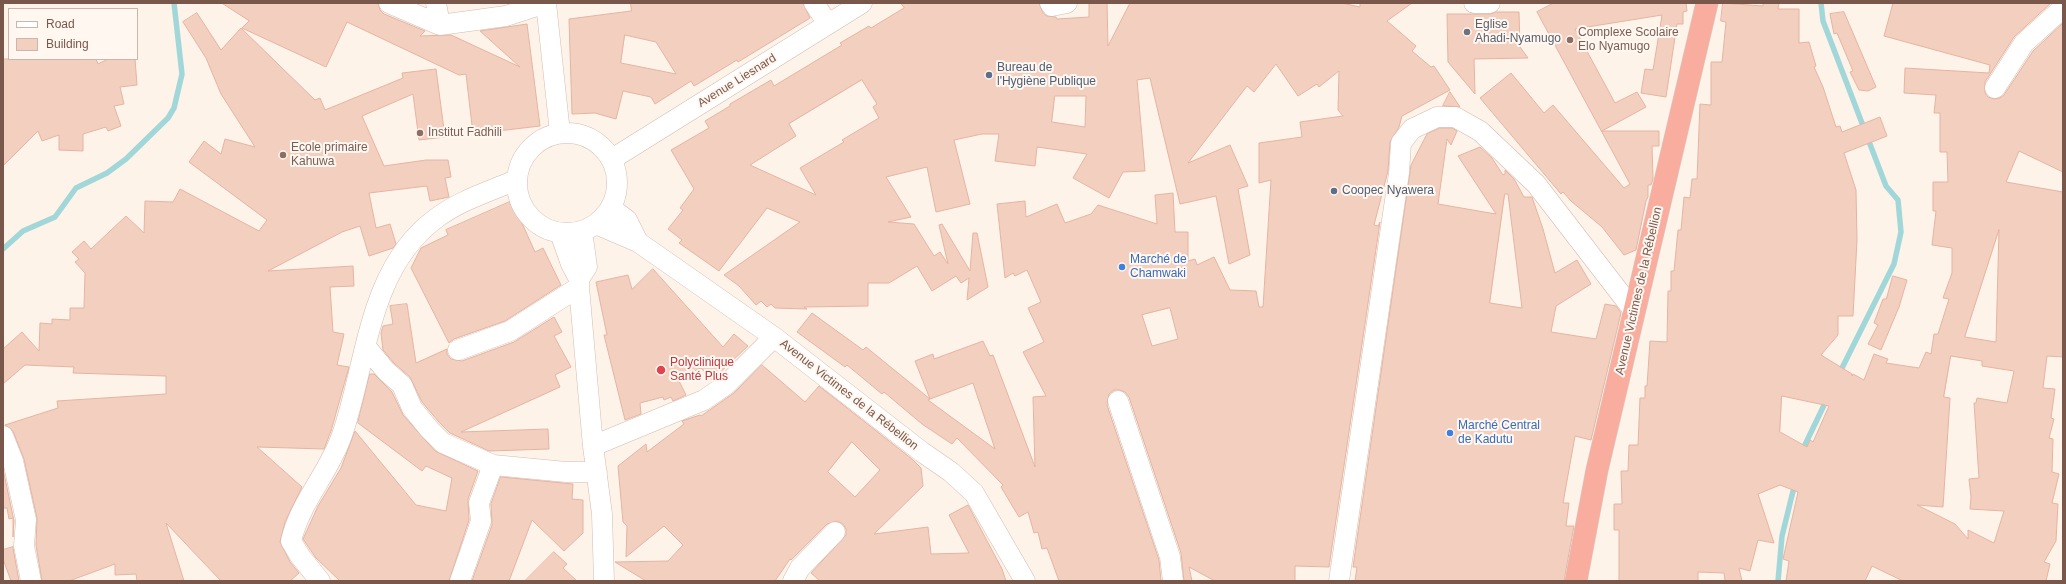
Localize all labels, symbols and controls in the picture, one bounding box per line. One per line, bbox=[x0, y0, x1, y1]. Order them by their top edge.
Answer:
legend bbox=[8, 8, 138, 60]
text: Road bbox=[46, 17, 75, 31]
place label: Eglise Ahadi-Nyamugo bbox=[1475, 18, 1561, 46]
place label: Complexe Scolaire Elo Nyamugo bbox=[1578, 26, 1679, 54]
marker: Eglise Ahadi-Nyamugo bbox=[1462, 27, 1472, 37]
marker: Complexe Scolaire Elo Nyamugo bbox=[1565, 35, 1575, 45]
text: Building bbox=[46, 37, 89, 51]
street label: Avenue Liesnard bbox=[695, 51, 779, 111]
place label: Bureau de l'Hygiène Publique bbox=[997, 61, 1096, 89]
marker: Bureau de l'Hygiène Publique bbox=[984, 70, 994, 80]
place label: Institut Fadhili bbox=[428, 126, 502, 140]
marker: Institut Fadhili bbox=[415, 128, 425, 138]
place label: Ecole primaire Kahuwa bbox=[291, 141, 368, 169]
marker: Ecole primaire Kahuwa bbox=[278, 150, 288, 160]
place label: Coopec Nyawera bbox=[1342, 184, 1434, 198]
marker: Coopec Nyawera bbox=[1329, 186, 1339, 196]
street label: Avenue Victimes de la Rébellion bbox=[1613, 206, 1665, 376]
place label: Marché de Chamwaki bbox=[1130, 253, 1187, 281]
marker: Marché de Chamwaki bbox=[1117, 262, 1127, 272]
street label: Avenue Victimes de la Rébellion bbox=[777, 336, 921, 454]
place label: Polyclinique Santé Plus bbox=[670, 356, 734, 384]
marker: Polyclinique Santé Plus bbox=[655, 364, 667, 376]
place label: Marché Central de Kadutu bbox=[1458, 419, 1540, 447]
marker: Marché Central de Kadutu bbox=[1445, 428, 1455, 438]

